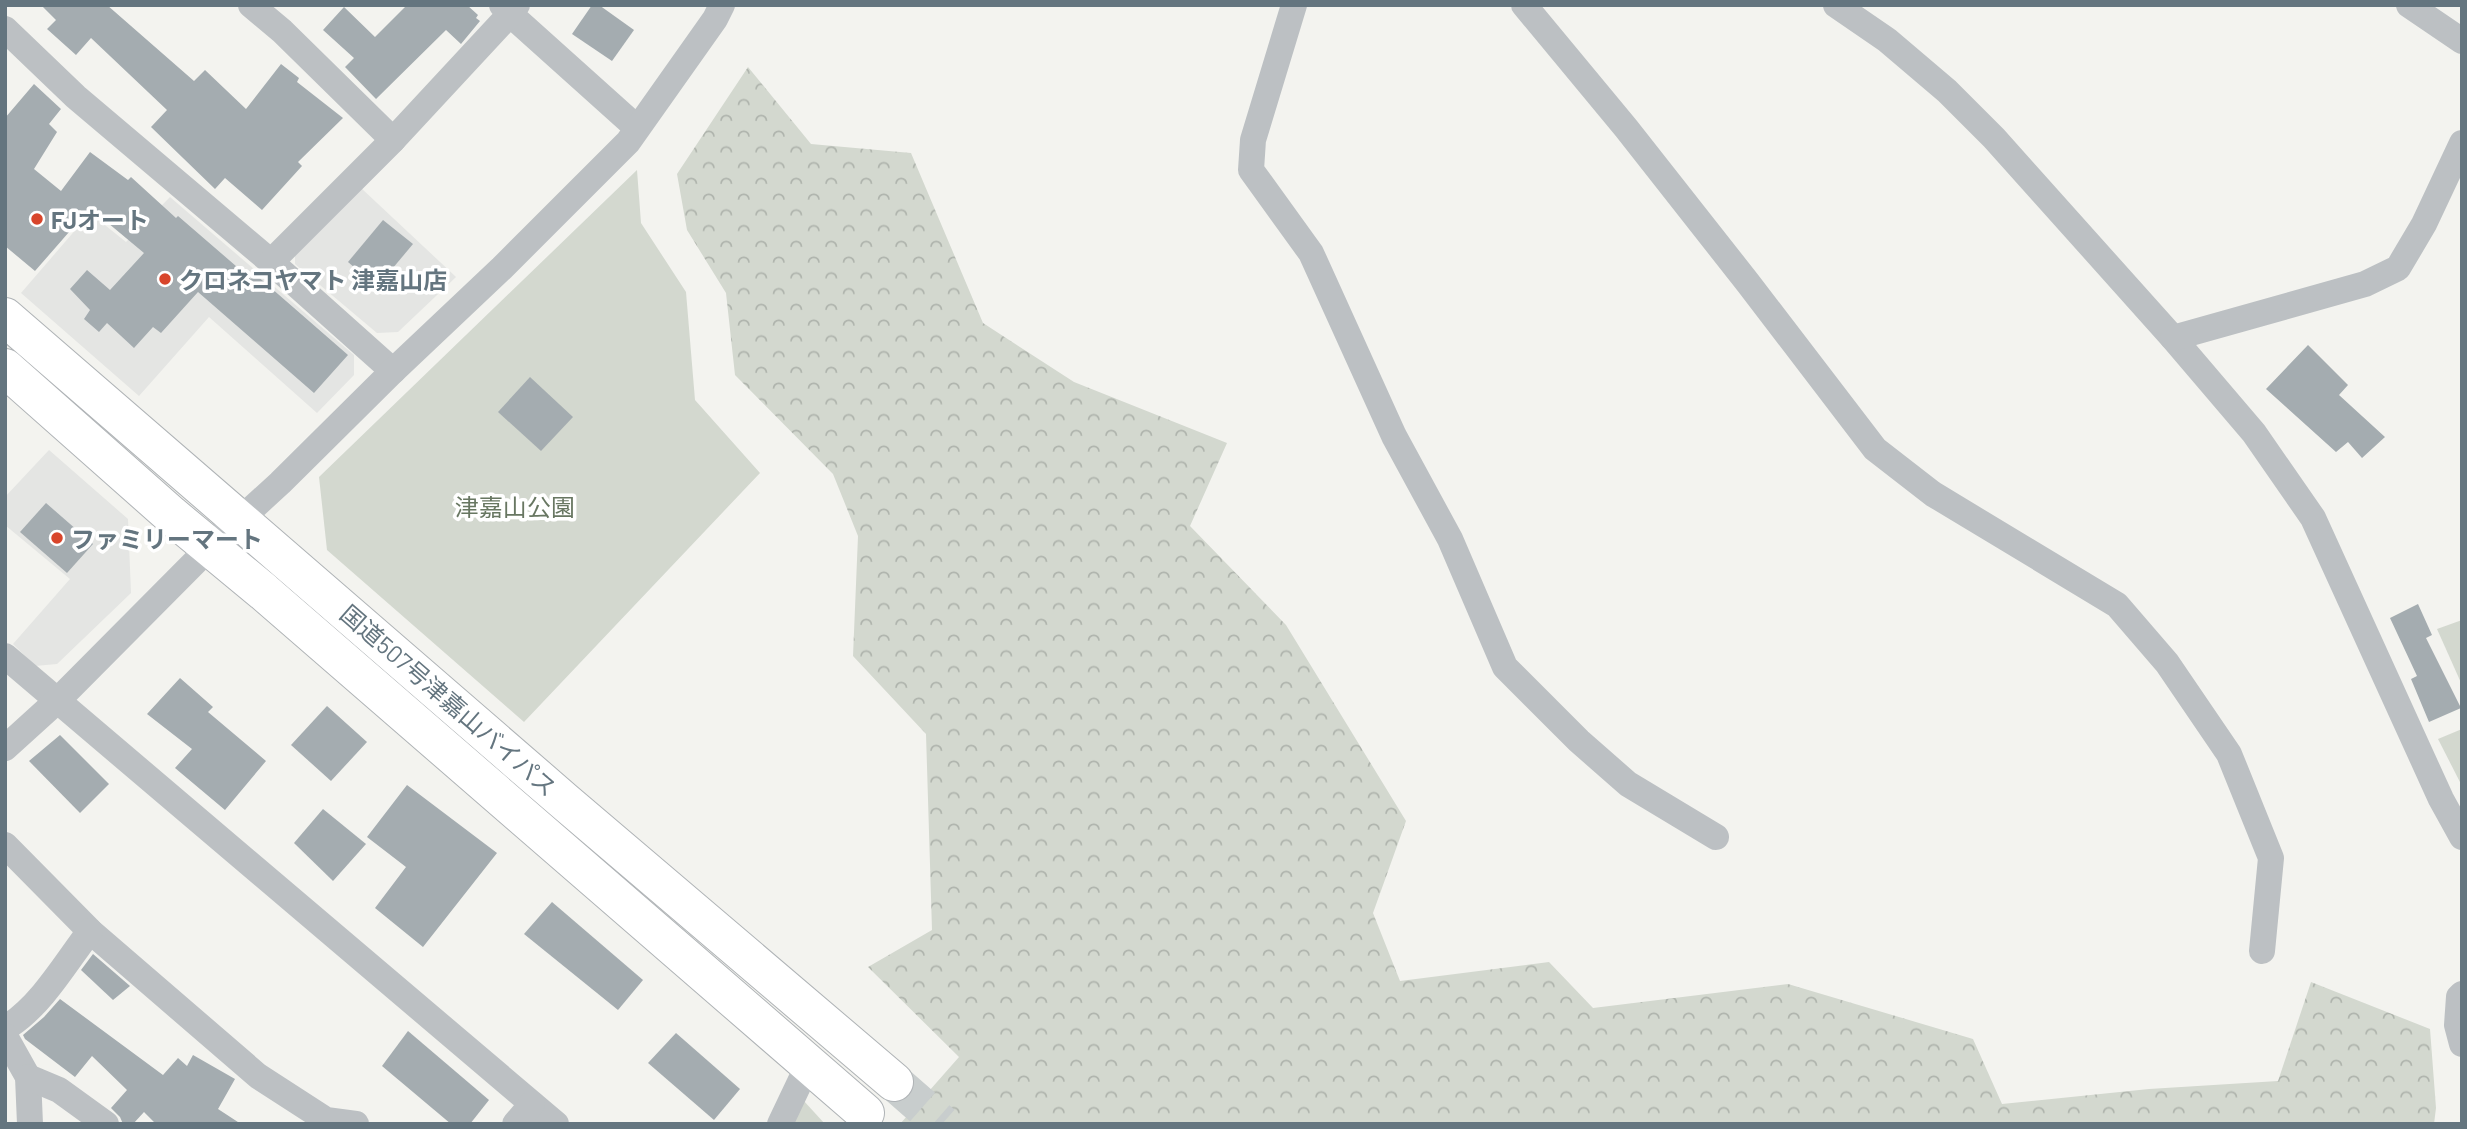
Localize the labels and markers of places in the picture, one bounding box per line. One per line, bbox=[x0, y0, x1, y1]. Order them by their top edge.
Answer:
place label: FJオート bbox=[51, 205, 149, 234]
marker: FJオート bbox=[29, 211, 45, 227]
place label: クロネコヤマト 津嘉山店 bbox=[179, 265, 447, 294]
marker: クロネコヤマト 津嘉山店 bbox=[157, 271, 173, 287]
place label: ファミリーマート bbox=[71, 524, 263, 553]
marker: ファミリーマート bbox=[49, 530, 65, 546]

